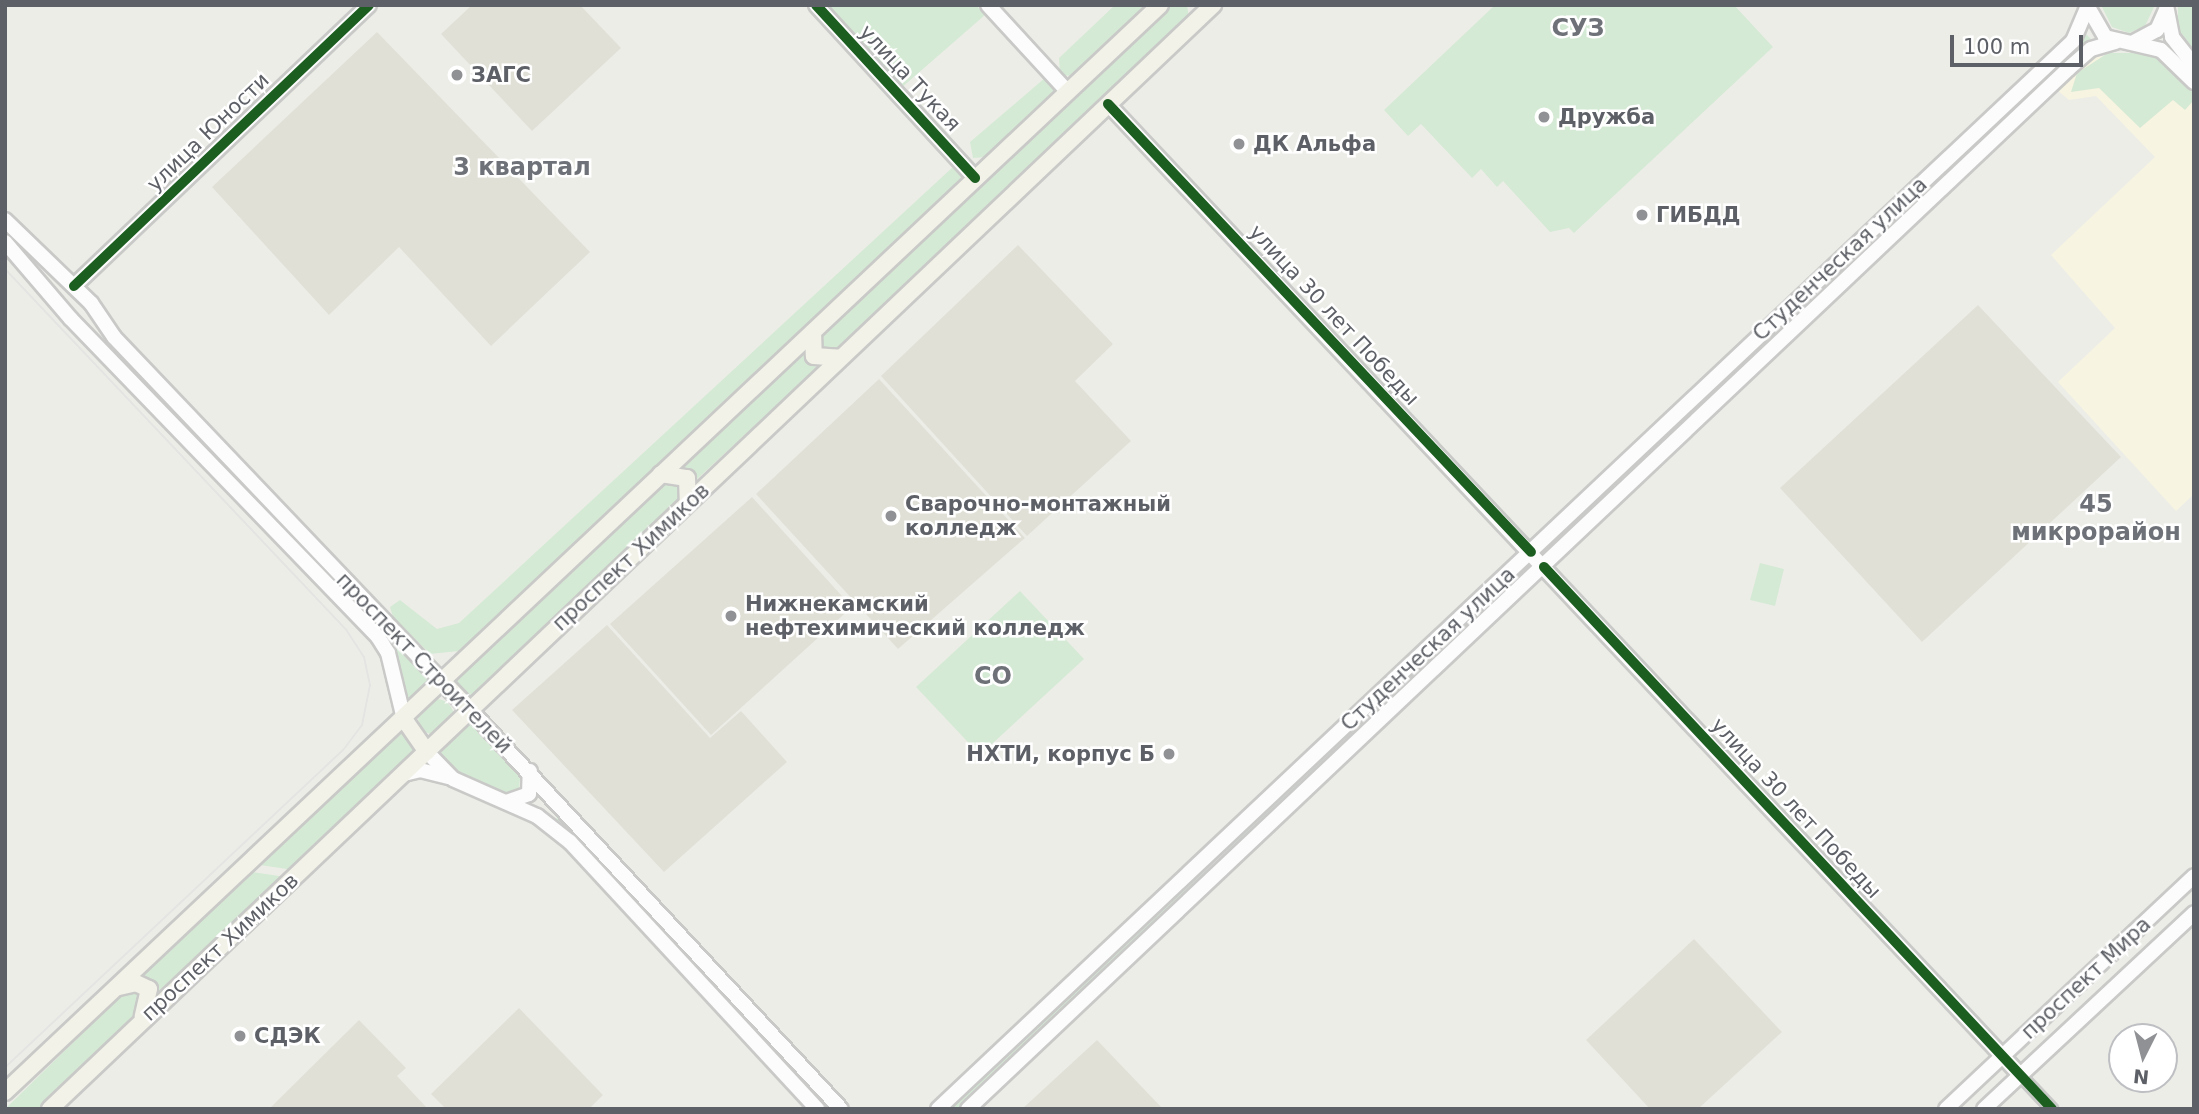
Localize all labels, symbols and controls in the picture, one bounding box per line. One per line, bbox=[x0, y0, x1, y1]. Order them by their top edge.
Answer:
district label: СУЗ bbox=[1551, 15, 1605, 43]
street label: улица Тукая bbox=[854, 19, 966, 137]
scale bar bbox=[1954, 21, 2087, 65]
text: 100 m bbox=[1963, 35, 2030, 59]
place label: ЗАГС bbox=[471, 62, 531, 88]
street label: улица Юности bbox=[142, 67, 274, 197]
marker: ЗАГС bbox=[449, 67, 465, 83]
place label: Дружба bbox=[1558, 104, 1655, 130]
marker: Дружба bbox=[1536, 109, 1552, 125]
place label: ДК Альфа bbox=[1253, 131, 1376, 157]
marker: ДК Альфа bbox=[1231, 136, 1247, 152]
district label: 3 квартал bbox=[453, 154, 591, 182]
street label: Студенческая улица bbox=[1748, 172, 1932, 346]
place label: ГИБДД bbox=[1656, 202, 1740, 228]
marker: ГИБДД bbox=[1634, 207, 1650, 223]
street label: улица 30 лет Победы bbox=[1244, 220, 1424, 410]
street label: проспект Химиков bbox=[547, 478, 715, 636]
place label: Сварочно-монтажный колледж bbox=[905, 491, 1171, 541]
district label: 45 микрорайон bbox=[2011, 491, 2181, 547]
marker: Сварочно-монтажный колледж bbox=[883, 508, 899, 524]
street label: Студенческая улица bbox=[1336, 562, 1520, 736]
street label: проспект Строителей bbox=[331, 567, 517, 759]
place label: Нижнекамский нефтехимический колледж bbox=[745, 591, 1085, 641]
marker: Нижнекамский нефтехимический колледж bbox=[723, 608, 739, 624]
district label: СО bbox=[974, 663, 1012, 691]
street label: улица 30 лет Победы bbox=[1706, 713, 1886, 903]
place label: НХТИ, корпус Б bbox=[966, 741, 1155, 767]
marker: НХТИ, корпус Б bbox=[1161, 746, 1177, 762]
street label: проспект Химиков bbox=[136, 868, 304, 1026]
street label: проспект Мира bbox=[2016, 912, 2156, 1044]
place label: СДЭК bbox=[254, 1023, 321, 1049]
north arrow bbox=[2108, 1023, 2178, 1093]
marker: СДЭК bbox=[232, 1028, 248, 1044]
text: N bbox=[2132, 1065, 2150, 1089]

